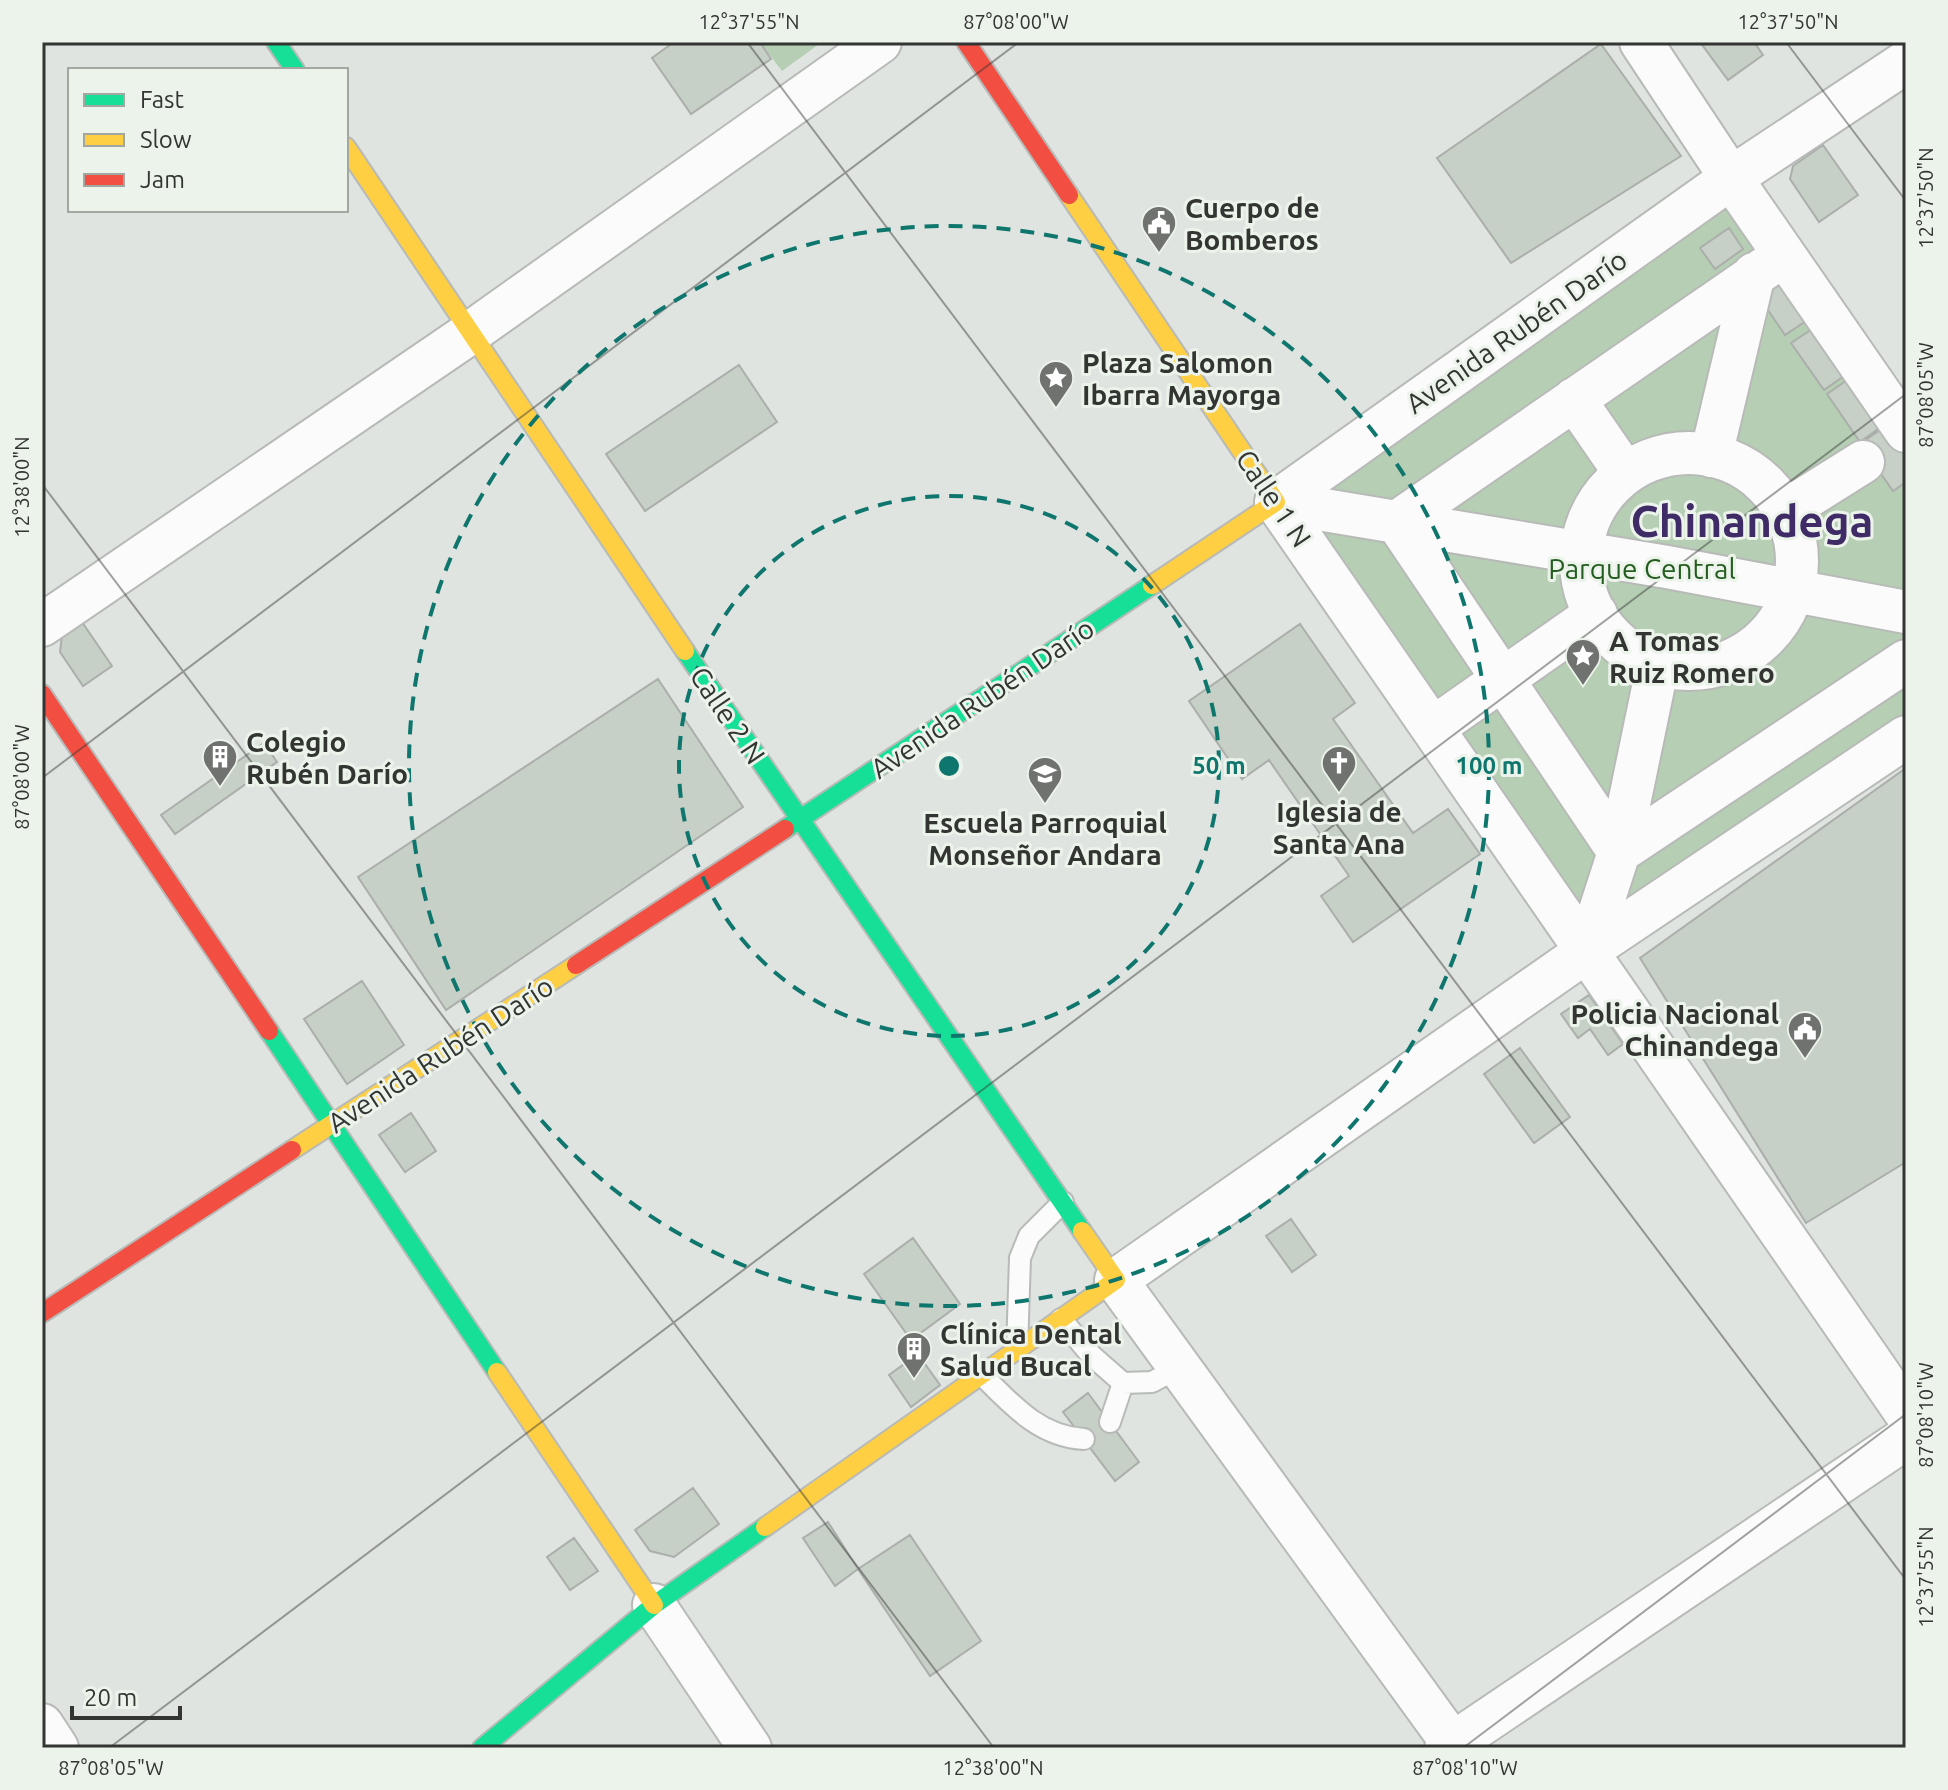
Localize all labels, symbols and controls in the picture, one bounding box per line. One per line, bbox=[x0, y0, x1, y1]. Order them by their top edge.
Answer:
text: 12°37'55"N bbox=[698, 10, 800, 33]
text: 87°08'00"W bbox=[963, 10, 1069, 33]
text: 12°37'50"N bbox=[1737, 10, 1839, 33]
legend bbox=[68, 68, 348, 212]
text: Fast bbox=[140, 86, 184, 113]
text: Slow bbox=[140, 126, 192, 153]
text: 12°37'50"N bbox=[1914, 147, 1937, 249]
text: Jam bbox=[140, 166, 185, 193]
place label: Cuerpo de Bomberos bbox=[1185, 192, 1320, 255]
public building icon: Cuerpo de Bomberos bbox=[1140, 204, 1178, 254]
street label: Avenida Rubén Darío bbox=[1400, 243, 1632, 419]
text: 87°08'05"W bbox=[1914, 342, 1937, 448]
place label: Plaza Salomon Ibarra Mayorga bbox=[1082, 347, 1281, 410]
place icon: Plaza Salomon Ibarra Mayorga bbox=[1037, 359, 1075, 409]
text: 12°38'00"N bbox=[10, 436, 33, 538]
street label: Calle 1 N bbox=[1230, 444, 1318, 552]
district label: Chinandega bbox=[1631, 496, 1873, 545]
park label: Parque Central bbox=[1548, 553, 1736, 584]
street label: Avenida Rubén Darío bbox=[865, 612, 1099, 784]
place label: A Tomas Ruiz Romero bbox=[1609, 625, 1775, 688]
place icon: A Tomas Ruiz Romero bbox=[1564, 637, 1602, 687]
street label: Calle 2 N bbox=[684, 661, 772, 769]
text: 87°08'00"W bbox=[10, 724, 33, 830]
place label: Colegio Rubén Darío bbox=[246, 726, 408, 789]
building icon: Colegio Rubén Darío bbox=[201, 738, 239, 788]
church icon: Iglesia de Santa Ana bbox=[1320, 744, 1358, 794]
centre of rings bbox=[935, 752, 963, 780]
text: 50 m bbox=[1192, 752, 1246, 779]
text: 100 m bbox=[1456, 752, 1522, 779]
school or university icon: Escuela Parroquial Monseñor Andara bbox=[1026, 755, 1064, 805]
place label: Iglesia de Santa Ana bbox=[1273, 796, 1405, 859]
place label: Escuela Parroquial Monseñor Andara bbox=[923, 807, 1167, 870]
street label: Avenida Rubén Darío bbox=[321, 970, 559, 1138]
place label: Policia Nacional Chinandega bbox=[1571, 998, 1779, 1061]
public building icon: Policia Nacional Chinandega bbox=[1786, 1010, 1824, 1060]
place label: Clínica Dental Salud Bucal bbox=[940, 1318, 1122, 1381]
building icon: Clínica Dental Salud Bucal bbox=[895, 1330, 933, 1380]
text: 87°08'10"W bbox=[1914, 1362, 1937, 1468]
text: 12°37'55"N bbox=[1914, 1526, 1937, 1628]
scale bar bbox=[72, 1670, 180, 1720]
text: 20 m bbox=[84, 1684, 137, 1711]
text: 87°08'05"W bbox=[58, 1756, 164, 1779]
text: 12°38'00"N bbox=[942, 1756, 1044, 1779]
text: 87°08'10"W bbox=[1412, 1756, 1518, 1779]

